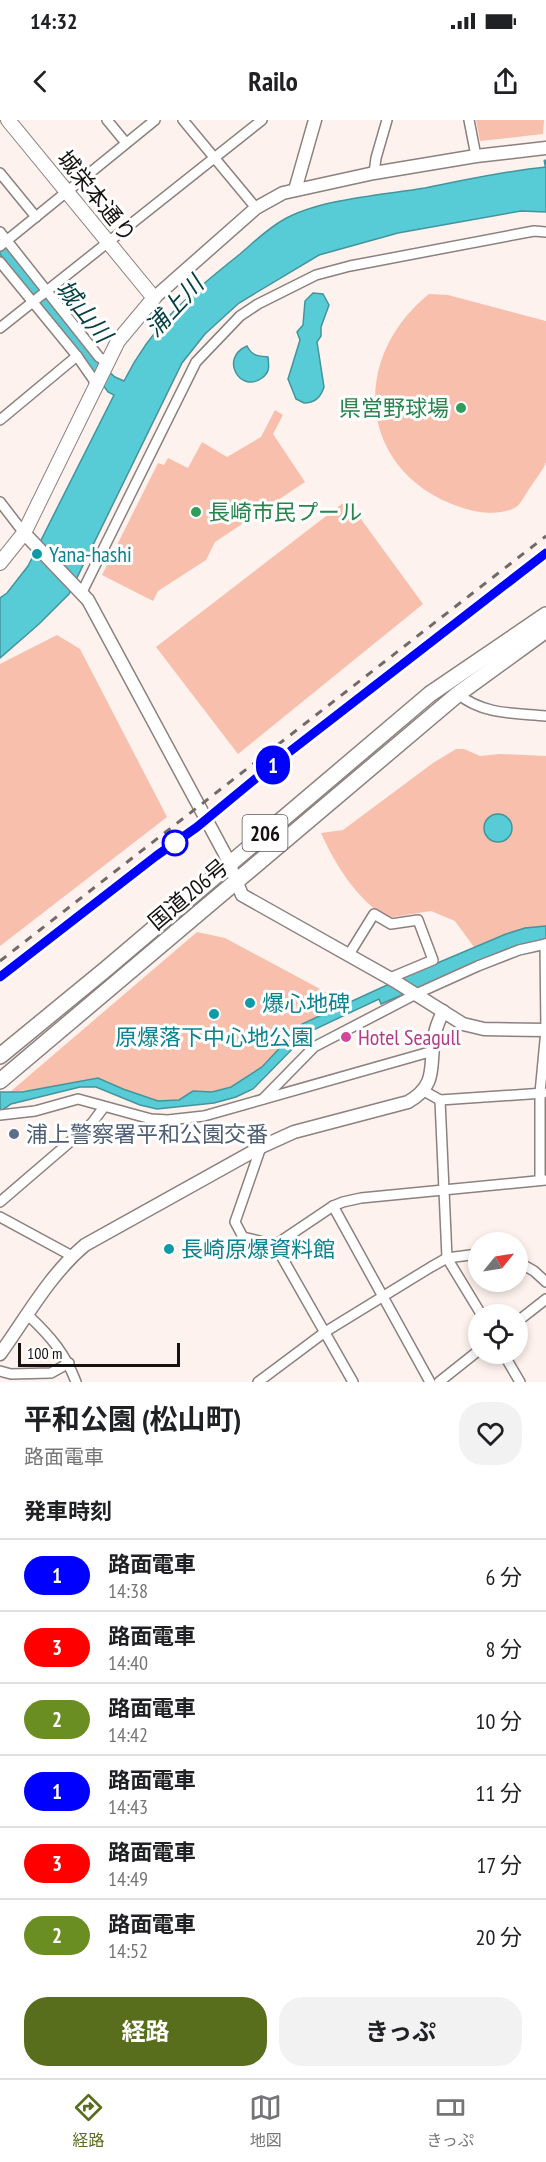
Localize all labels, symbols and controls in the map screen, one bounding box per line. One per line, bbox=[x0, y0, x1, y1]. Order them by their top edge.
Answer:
text: 14:32 bbox=[30, 7, 78, 35]
text: Railo bbox=[248, 64, 298, 98]
icon: back bbox=[24, 65, 57, 98]
icon: share bbox=[489, 65, 522, 98]
street label: 城栄本通り bbox=[52, 144, 142, 248]
water label: 浦上川 bbox=[138, 267, 212, 343]
water label: 城山川 bbox=[49, 273, 121, 351]
place label: 県営野球場 bbox=[339, 394, 449, 422]
marker: 県営野球場 bbox=[454, 401, 468, 415]
place label: 長崎市民プール bbox=[208, 498, 362, 526]
marker: 長崎市民プール bbox=[189, 505, 203, 519]
place label: Yana-hashi bbox=[49, 540, 132, 568]
marker: Yana-hashi bbox=[30, 547, 44, 561]
line badge: 1 bbox=[254, 746, 292, 784]
text: 1 bbox=[268, 752, 278, 779]
road number: 206 bbox=[242, 815, 288, 851]
unlabelled marker bbox=[162, 830, 188, 856]
street label: 国道206号 bbox=[142, 853, 234, 935]
place label: 爆心地碑 bbox=[262, 989, 350, 1017]
marker: 爆心地碑 bbox=[243, 996, 257, 1010]
marker: 原爆落下中心地公園 bbox=[207, 1007, 221, 1021]
place label: 原爆落下中心地公園 bbox=[115, 1023, 313, 1051]
place label: Hotel Seagull bbox=[358, 1023, 462, 1051]
marker: Hotel Seagull bbox=[339, 1030, 353, 1044]
place label: 浦上警察署平和公園交番 bbox=[26, 1120, 268, 1148]
marker: 浦上警察署平和公園交番 bbox=[7, 1127, 21, 1141]
north arrow bbox=[468, 1232, 528, 1292]
map controls bbox=[468, 1232, 528, 1364]
place label: 長崎原爆資料館 bbox=[181, 1235, 335, 1263]
marker: 長崎原爆資料館 bbox=[162, 1242, 176, 1256]
button: locate bbox=[468, 1304, 528, 1364]
scale bar bbox=[18, 1340, 180, 1368]
text: 100 m bbox=[27, 1343, 62, 1363]
text: 平和公園 (松山町) bbox=[24, 1400, 241, 1437]
button: heart bbox=[459, 1402, 522, 1465]
text: 路面電車 bbox=[24, 1444, 104, 1470]
text: 発車時刻 bbox=[24, 1497, 112, 1525]
text: 路面電車 bbox=[108, 1550, 196, 1578]
text: 1 bbox=[52, 1562, 62, 1589]
text: 6 分 bbox=[485, 1563, 522, 1591]
text: 14:38 bbox=[108, 1578, 148, 1604]
text: 路面電車 bbox=[108, 1622, 196, 1650]
text: 3 bbox=[52, 1634, 62, 1661]
text: 8 分 bbox=[485, 1635, 522, 1663]
text: 14:40 bbox=[108, 1650, 148, 1676]
text: 路面電車 bbox=[108, 1694, 196, 1722]
text: 2 bbox=[52, 1706, 62, 1733]
text: 10 分 bbox=[476, 1707, 522, 1735]
text: 14:42 bbox=[108, 1722, 148, 1748]
text: 路面電車 bbox=[108, 1766, 196, 1794]
text: 1 bbox=[52, 1778, 62, 1805]
text: 11 分 bbox=[476, 1779, 522, 1807]
text: 14:43 bbox=[108, 1794, 148, 1820]
text: 路面電車 bbox=[108, 1838, 196, 1866]
text: 3 bbox=[52, 1850, 62, 1877]
text: 17 分 bbox=[476, 1851, 522, 1879]
text: 14:49 bbox=[108, 1866, 148, 1892]
text: 路面電車 bbox=[108, 1910, 196, 1938]
text: 2 bbox=[52, 1922, 62, 1949]
text: 20 分 bbox=[476, 1923, 522, 1951]
text: 14:52 bbox=[108, 1938, 148, 1964]
button: 経路 bbox=[24, 1997, 267, 2066]
button: きっぷ bbox=[279, 1997, 522, 2066]
tab: 経路 bbox=[72, 2091, 105, 2151]
tab: 地図 bbox=[249, 2091, 282, 2151]
tab: きっぷ bbox=[427, 2091, 474, 2151]

